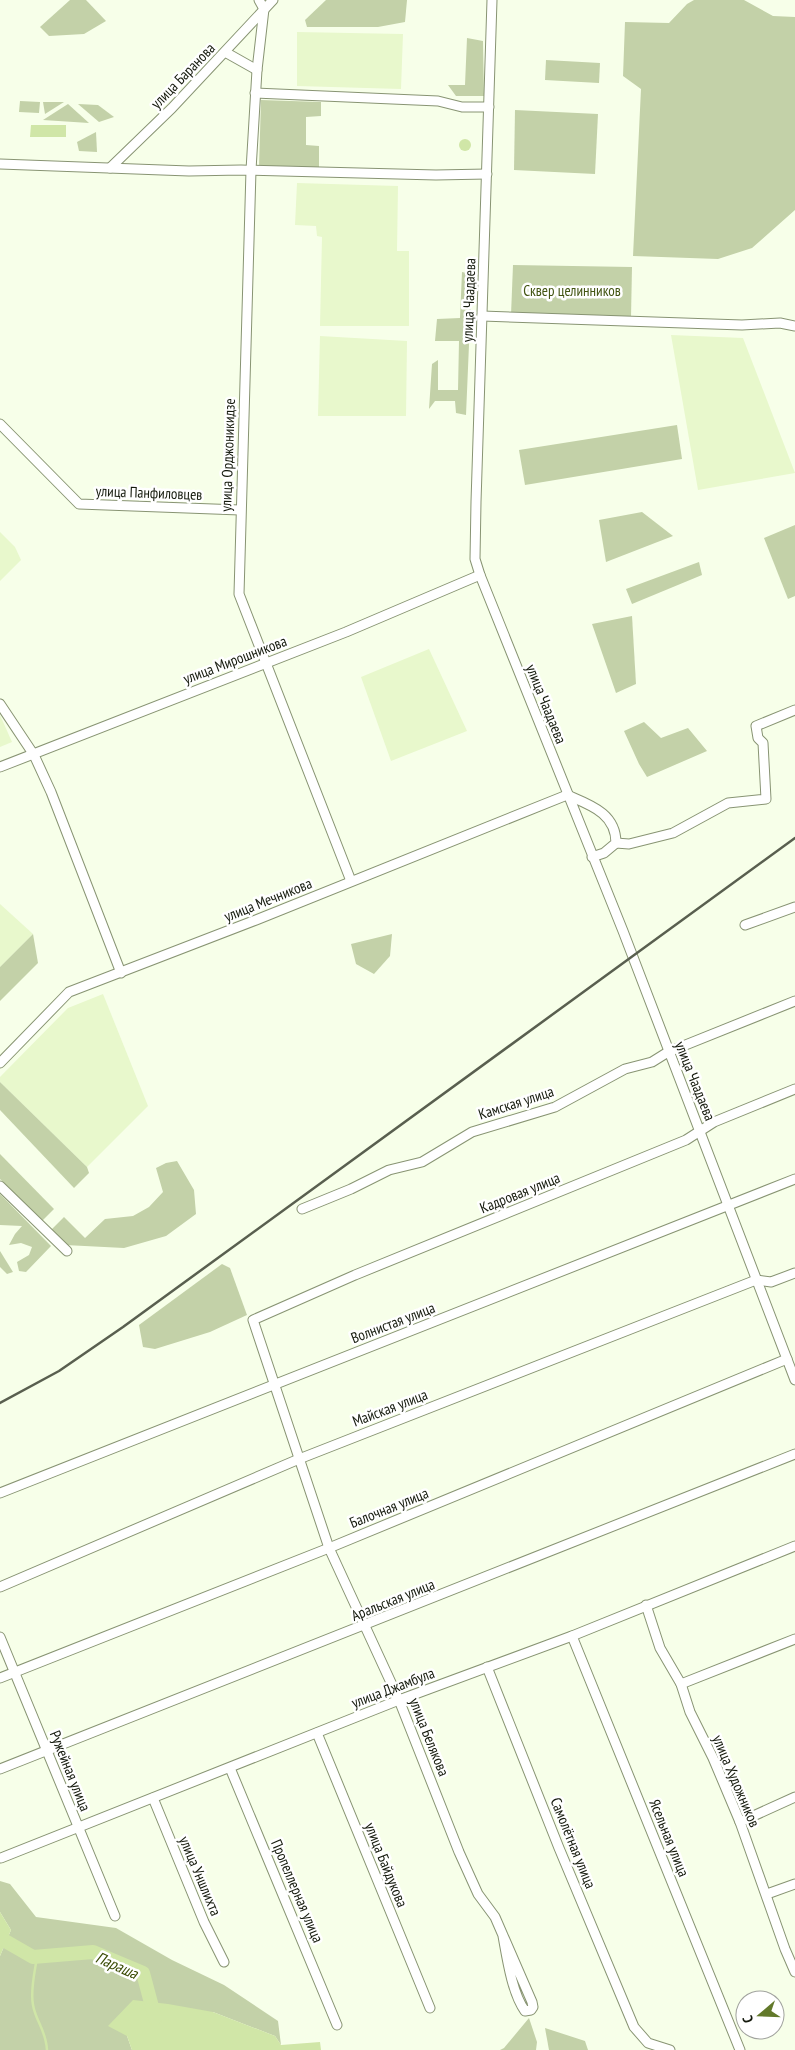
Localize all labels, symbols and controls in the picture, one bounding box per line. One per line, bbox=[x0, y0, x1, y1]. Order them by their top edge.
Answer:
street label: улица Баранова bbox=[147, 39, 219, 113]
street label: улица Чаадаева bbox=[458, 258, 479, 342]
park label: Сквер целинников bbox=[523, 281, 621, 300]
street label: улица Орджоникидзе bbox=[216, 398, 239, 512]
street label: улица Панфиловцев bbox=[95, 481, 203, 504]
street label: улица Мирошникова bbox=[180, 631, 289, 688]
street label: улица Чаадаева bbox=[522, 661, 571, 746]
street label: улица Мечникова bbox=[221, 873, 314, 926]
street label: улица Чаадаева bbox=[671, 1038, 720, 1123]
street label: Камская улица bbox=[476, 1081, 556, 1124]
street label: Кадровая улица bbox=[477, 1168, 563, 1217]
street label: Волнистая улица bbox=[348, 1298, 437, 1347]
street label: Майская улица bbox=[350, 1385, 430, 1431]
street label: Балочная улица bbox=[347, 1483, 431, 1532]
street label: Аральская улица bbox=[348, 1574, 437, 1625]
street label: улица Джамбула bbox=[349, 1663, 437, 1712]
street label: улица Белякова bbox=[405, 1695, 454, 1779]
street label: Ружейная улица bbox=[46, 1728, 95, 1814]
street label: улица Художников bbox=[708, 1732, 764, 1830]
street label: Самолётная улица bbox=[547, 1795, 600, 1891]
street label: Ясельная улица bbox=[645, 1796, 694, 1879]
street label: улица Байдукова bbox=[361, 1820, 412, 1910]
street label: улица Уншлихта bbox=[175, 1833, 226, 1919]
street label: Пропеллерная улица bbox=[267, 1836, 328, 1945]
water label: Параша bbox=[93, 1947, 143, 1984]
north arrow bbox=[735, 1990, 785, 2040]
text: С bbox=[738, 2013, 757, 2025]

